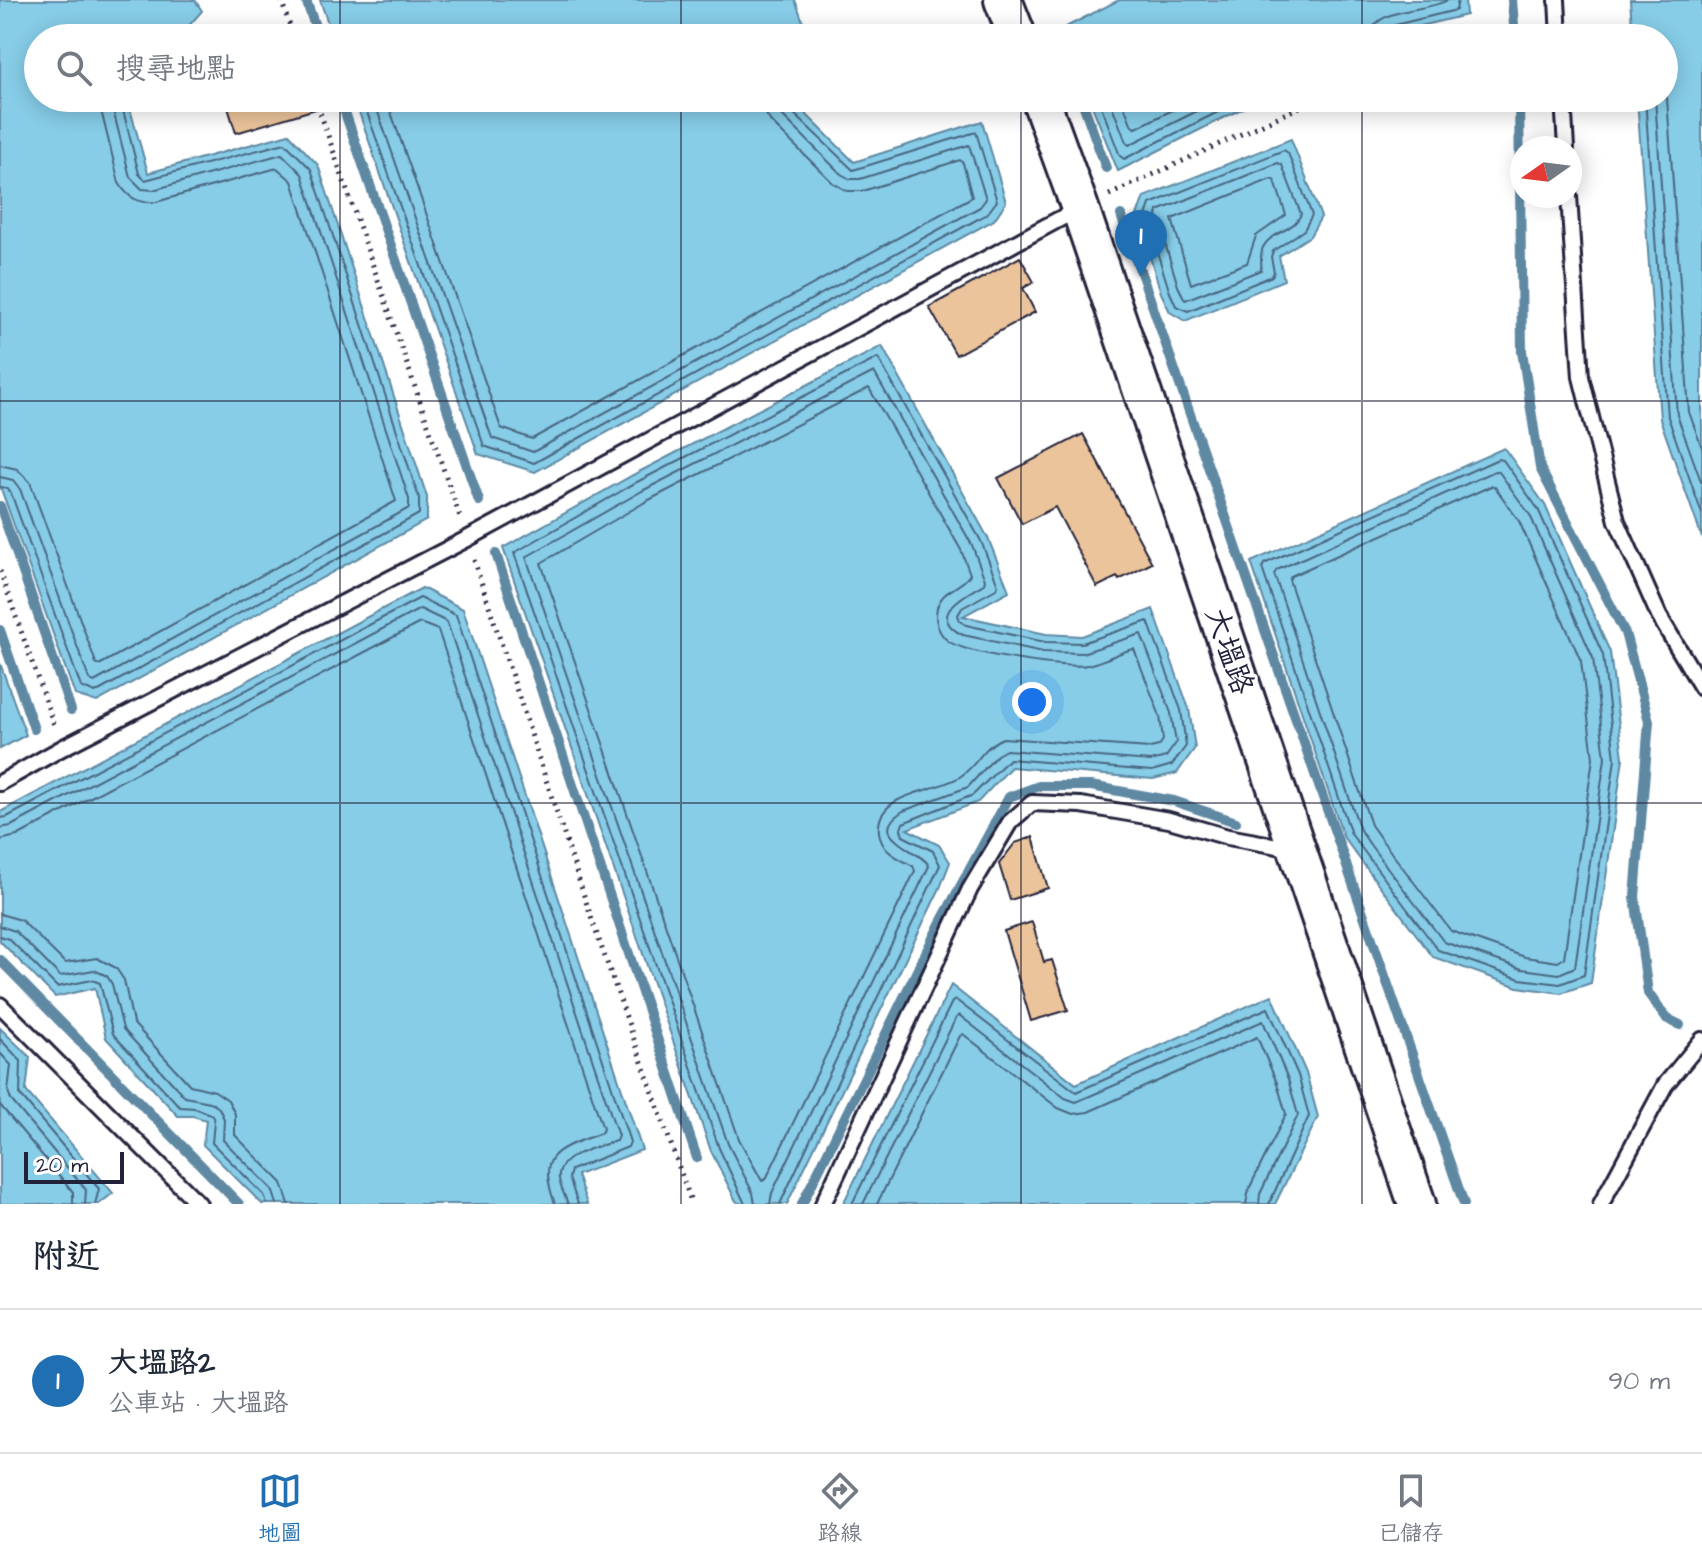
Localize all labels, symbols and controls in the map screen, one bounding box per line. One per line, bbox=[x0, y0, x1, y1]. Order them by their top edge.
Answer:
search box bbox=[24, 24, 1678, 112]
icon: search bbox=[52, 46, 96, 90]
text: 搜尋地點 bbox=[116, 48, 236, 90]
north arrow bbox=[1510, 136, 1582, 208]
pin: 1 bbox=[1115, 210, 1167, 276]
street label: 大塭路 bbox=[1194, 602, 1264, 700]
your location bbox=[1012, 682, 1052, 722]
scale bar bbox=[24, 1148, 124, 1184]
text: 20 m bbox=[36, 1150, 88, 1181]
text: 附近 bbox=[32, 1233, 100, 1281]
text: 大塭路2 bbox=[108, 1342, 215, 1384]
text: 1 bbox=[56, 1363, 60, 1399]
text: 90 m bbox=[1608, 1363, 1670, 1399]
text: 公車站 · 大塭路 bbox=[108, 1385, 288, 1421]
tab: 地圖 bbox=[258, 1469, 302, 1549]
tab: 路線 bbox=[818, 1469, 862, 1549]
tab: 已儲存 bbox=[1378, 1469, 1444, 1549]

